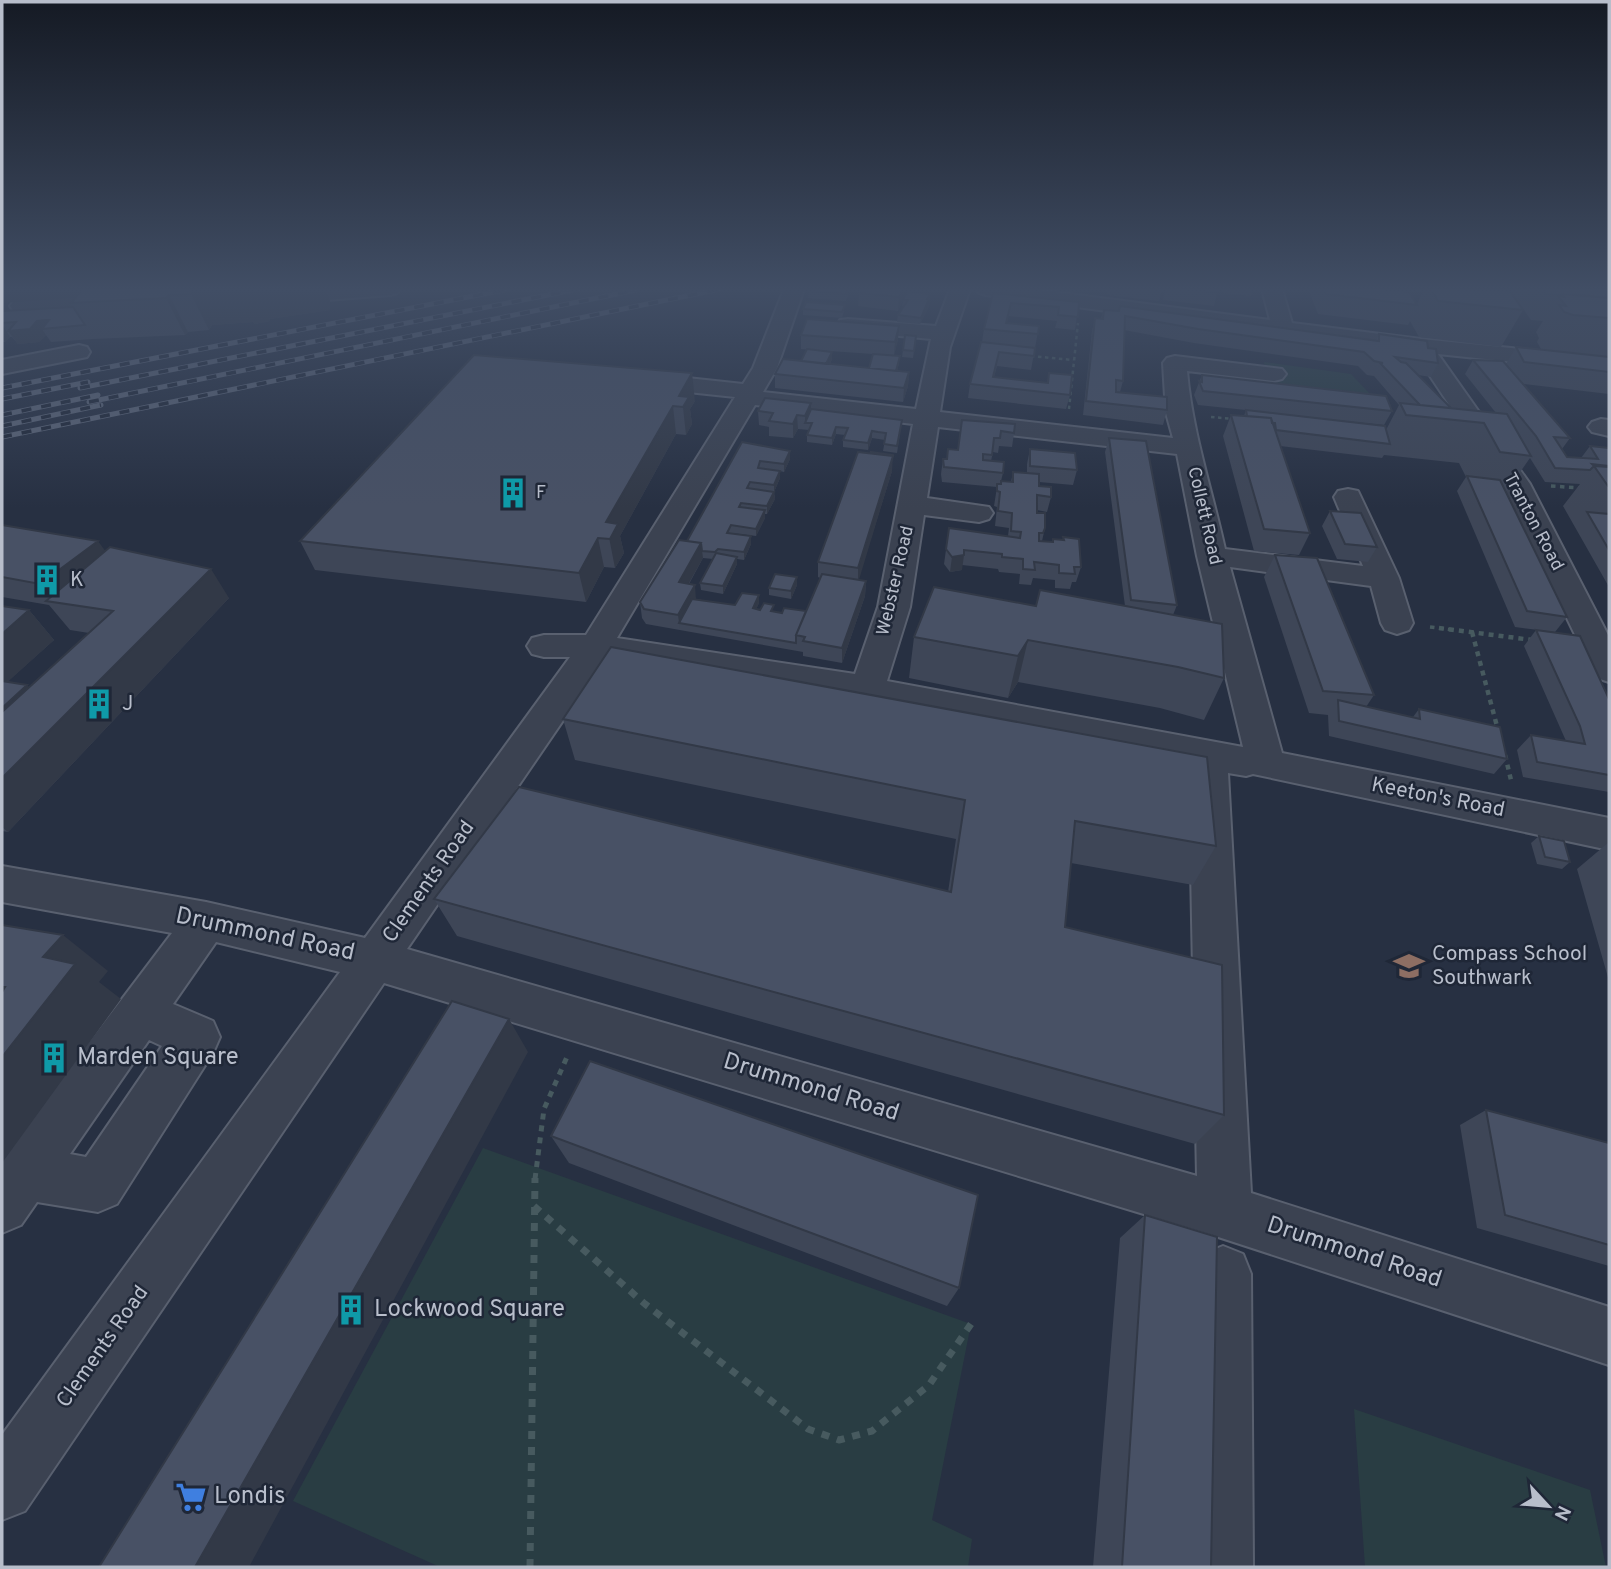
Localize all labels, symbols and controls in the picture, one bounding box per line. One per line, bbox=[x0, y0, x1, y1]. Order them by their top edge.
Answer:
street label: Collett Road bbox=[1182, 465, 1226, 567]
street label: Tranton Road bbox=[1498, 469, 1568, 575]
building icon: F bbox=[496, 476, 530, 510]
place label: F bbox=[536, 482, 546, 505]
street label: Webster Road bbox=[872, 524, 920, 638]
building icon: K bbox=[30, 563, 64, 597]
place label: K bbox=[70, 567, 84, 594]
building icon: J bbox=[82, 687, 116, 721]
place label: J bbox=[122, 691, 133, 718]
street label: Keeton's Road bbox=[1369, 772, 1507, 824]
street label: Clements Road bbox=[377, 816, 481, 948]
street label: Drummond Road bbox=[173, 901, 357, 969]
place label: Compass School Southwark bbox=[1432, 941, 1587, 992]
school or university icon: Compass School Southwark bbox=[1392, 949, 1426, 983]
building icon: Marden Square bbox=[37, 1041, 71, 1075]
place label: Marden Square bbox=[77, 1043, 239, 1073]
street label: Drummond Road bbox=[719, 1047, 903, 1129]
street label: Drummond Road bbox=[1263, 1211, 1445, 1295]
street label: Clements Road bbox=[51, 1281, 155, 1413]
building icon: Lockwood Square bbox=[334, 1293, 368, 1327]
place label: Lockwood Square bbox=[374, 1295, 565, 1325]
north arrow bbox=[1513, 1471, 1583, 1541]
supermarket icon: Londis bbox=[174, 1480, 208, 1514]
place label: Londis bbox=[214, 1482, 285, 1512]
text: N bbox=[1548, 1501, 1575, 1524]

